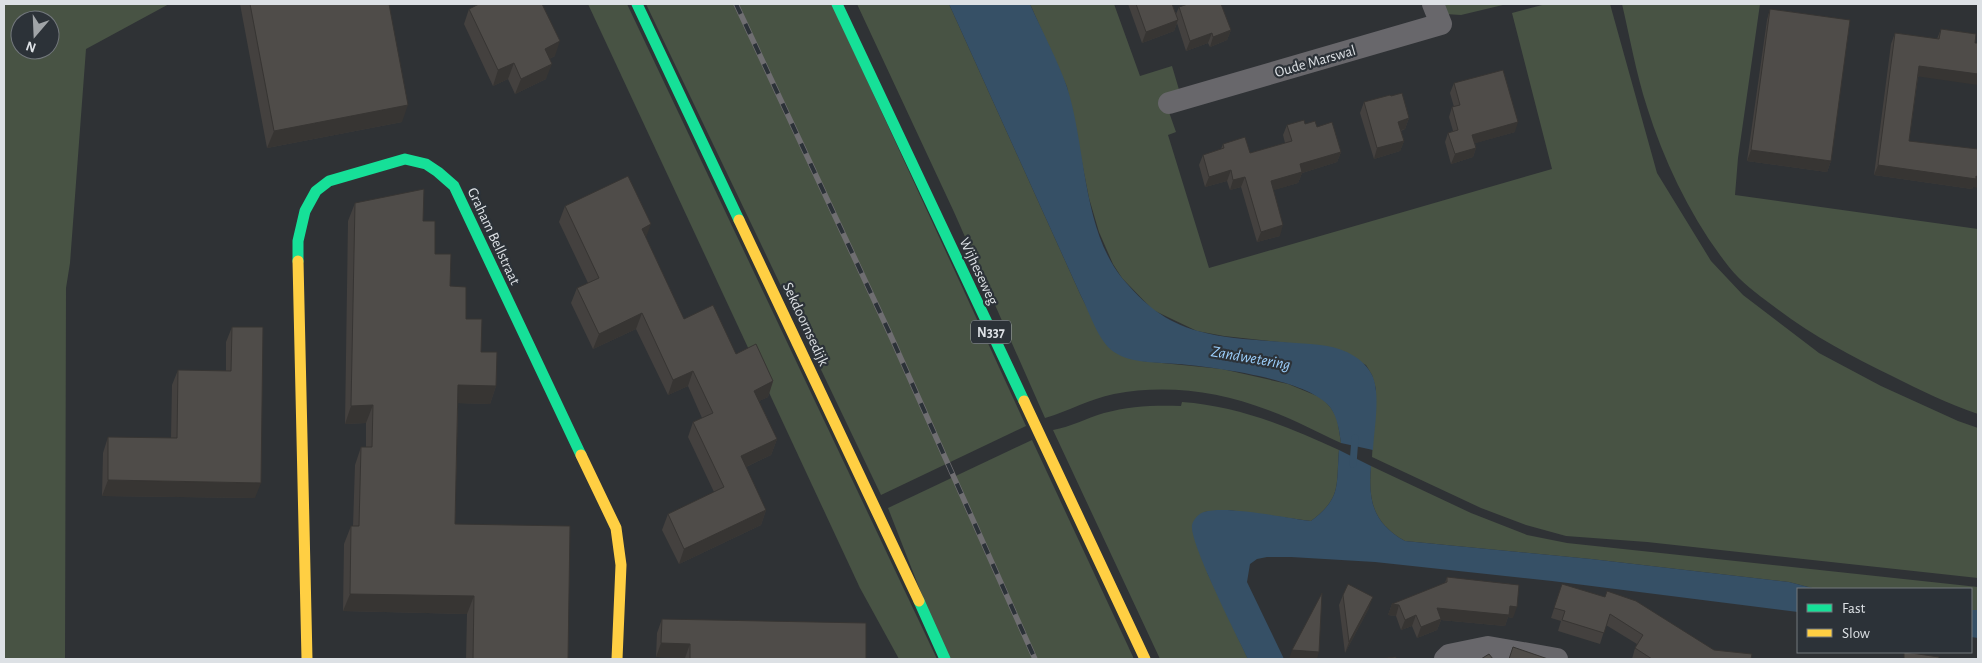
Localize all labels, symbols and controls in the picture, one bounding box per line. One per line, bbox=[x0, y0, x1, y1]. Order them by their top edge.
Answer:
north arrow bbox=[10, 10, 60, 60]
text: N bbox=[24, 38, 38, 55]
street label: Oude Marswal bbox=[1273, 43, 1357, 80]
street label: Graham Bellstraat bbox=[464, 185, 523, 287]
street label: Wijheseweg bbox=[957, 235, 1001, 308]
street label: Sekdoornsedijk bbox=[780, 280, 831, 368]
road number: N337 bbox=[971, 321, 1011, 344]
water label: Zandwetering bbox=[1210, 343, 1292, 373]
legend bbox=[1797, 588, 1972, 653]
text: Fast bbox=[1842, 601, 1866, 616]
text: Slow bbox=[1842, 626, 1870, 641]

